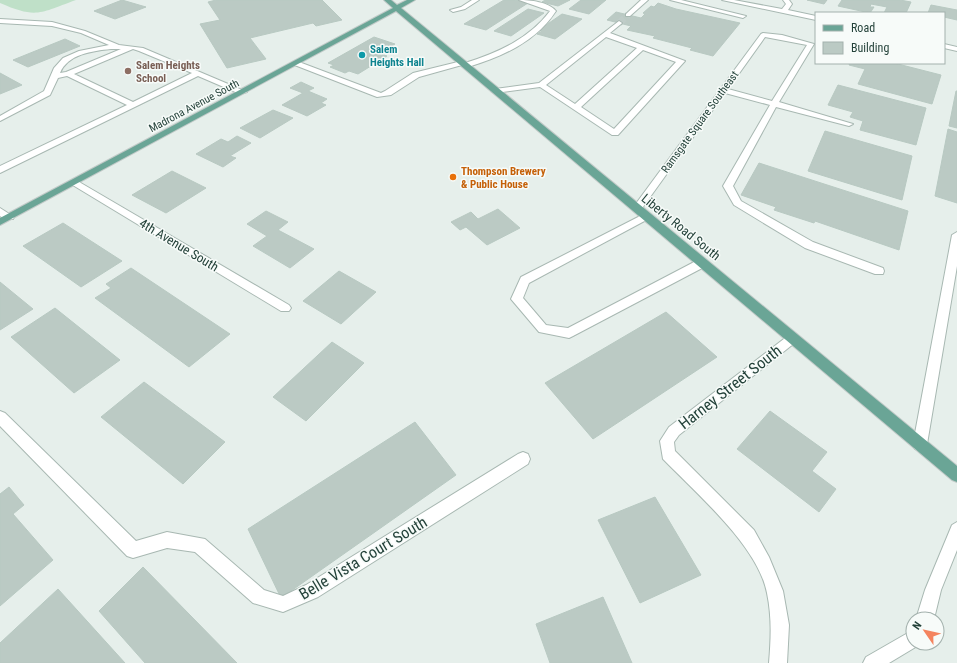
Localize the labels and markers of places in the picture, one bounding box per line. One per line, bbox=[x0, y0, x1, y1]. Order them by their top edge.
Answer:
place label: Salem Heights Hall bbox=[370, 43, 424, 69]
marker: Salem Heights Hall bbox=[357, 50, 367, 60]
place label: Salem Heights School bbox=[136, 59, 200, 85]
marker: Salem Heights School bbox=[123, 66, 133, 76]
place label: Thompson Brewery & Public House bbox=[461, 165, 546, 191]
marker: Thompson Brewery & Public House bbox=[448, 172, 458, 182]

